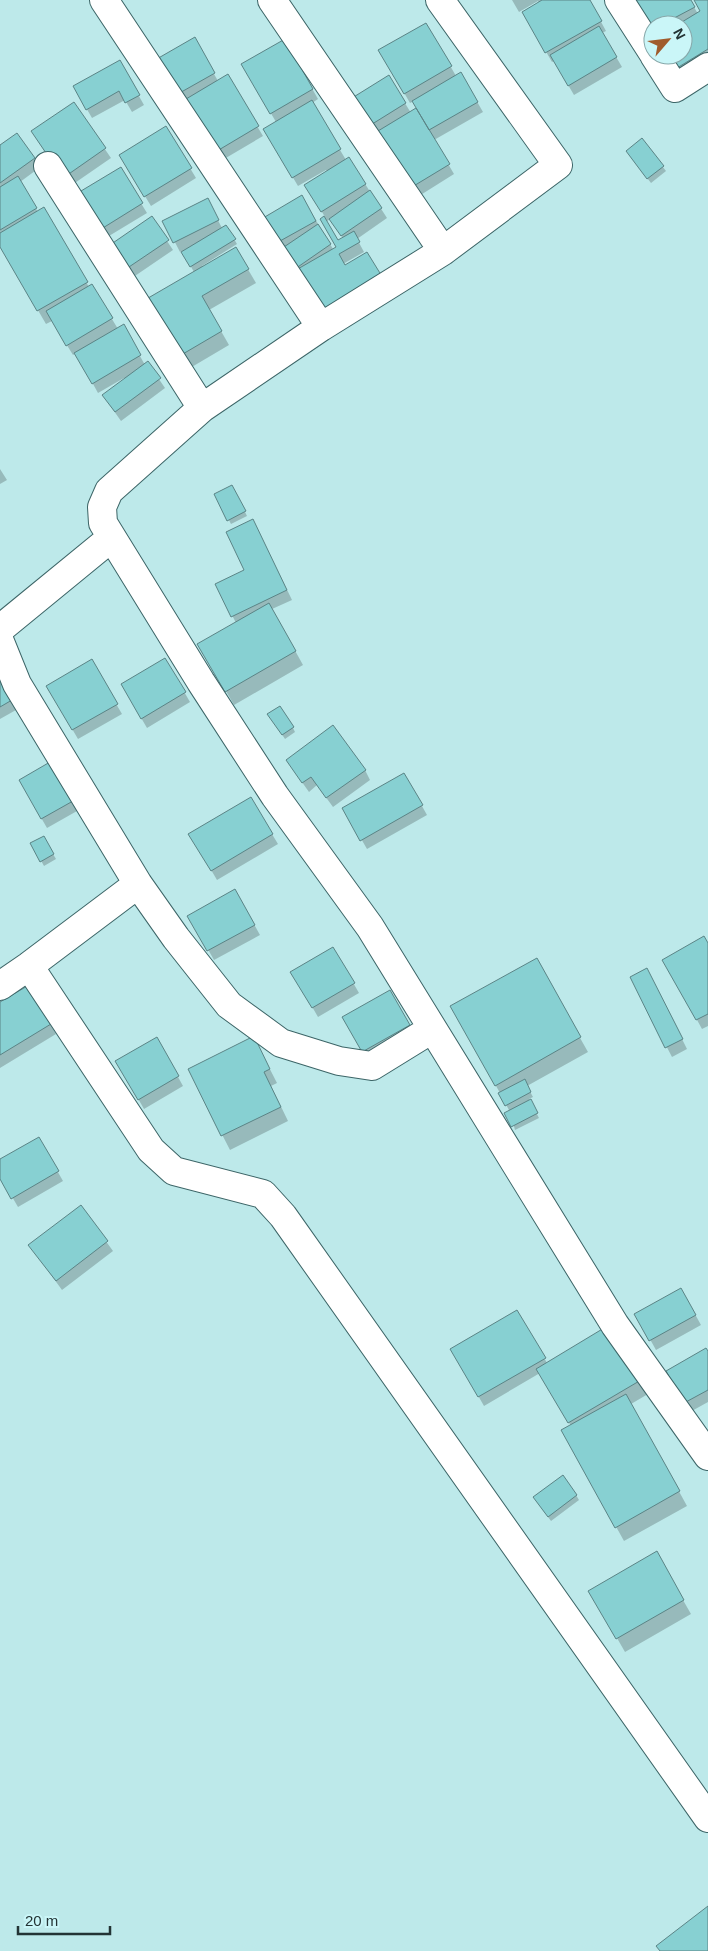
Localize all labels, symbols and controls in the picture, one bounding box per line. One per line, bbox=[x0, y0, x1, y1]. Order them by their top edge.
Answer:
north arrow bbox=[643, 15, 693, 65]
text: N bbox=[670, 26, 689, 42]
scale bar bbox=[18, 1904, 110, 1936]
text: 20 m bbox=[25, 1912, 58, 1929]

